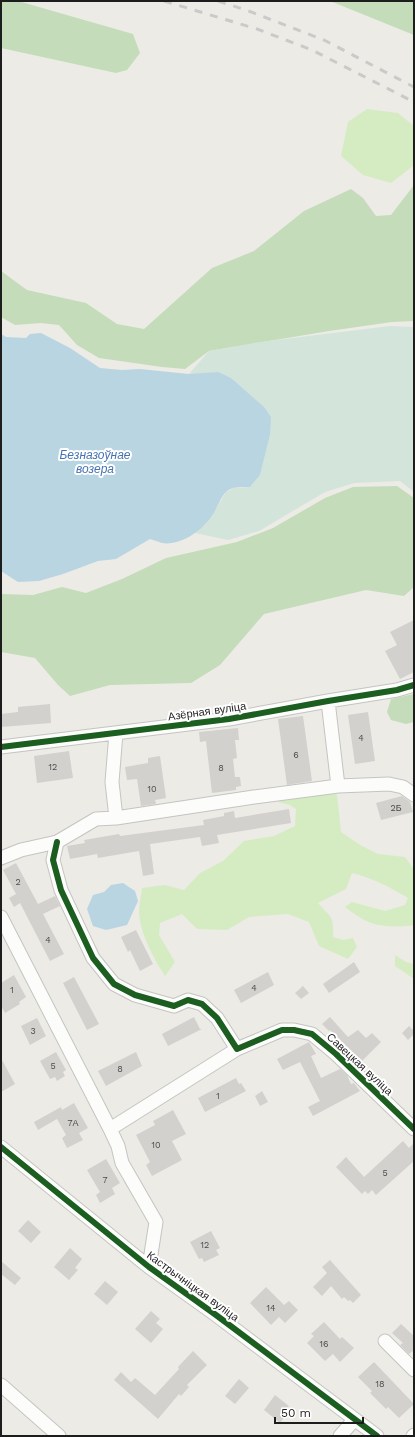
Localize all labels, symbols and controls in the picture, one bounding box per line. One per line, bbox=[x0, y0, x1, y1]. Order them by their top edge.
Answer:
water label: Безназоўнае возера bbox=[59, 448, 131, 476]
street label: Азёрная вуліца bbox=[167, 699, 248, 723]
house number: 4 bbox=[358, 733, 364, 743]
house number: 6 bbox=[293, 750, 299, 760]
house number: 12 bbox=[49, 762, 57, 772]
house number: 8 bbox=[218, 763, 224, 773]
house number: 10 bbox=[147, 784, 157, 794]
house number: 2Б bbox=[390, 803, 402, 813]
house number: 2 bbox=[15, 877, 21, 887]
house number: 4 bbox=[45, 935, 51, 945]
house number: 4 bbox=[251, 983, 257, 993]
house number: 1 bbox=[10, 985, 14, 995]
house number: 3 bbox=[30, 1026, 36, 1036]
street label: Савецкая вуліца bbox=[324, 1031, 396, 1099]
house number: 5 bbox=[50, 1061, 56, 1071]
house number: 8 bbox=[117, 1064, 123, 1074]
house number: 1 bbox=[216, 1091, 220, 1101]
house number: 7А bbox=[67, 1118, 79, 1128]
house number: 10 bbox=[151, 1140, 161, 1150]
house number: 5 bbox=[382, 1168, 388, 1178]
house number: 7 bbox=[102, 1175, 108, 1185]
house number: 12 bbox=[201, 1240, 209, 1250]
street label: Кастрычніцкая вуліца bbox=[144, 1249, 242, 1325]
house number: 14 bbox=[266, 1303, 276, 1313]
house number: 16 bbox=[320, 1339, 328, 1349]
house number: 18 bbox=[375, 1379, 385, 1389]
scale bar bbox=[275, 1399, 363, 1425]
text: 50 m bbox=[281, 1406, 311, 1420]

